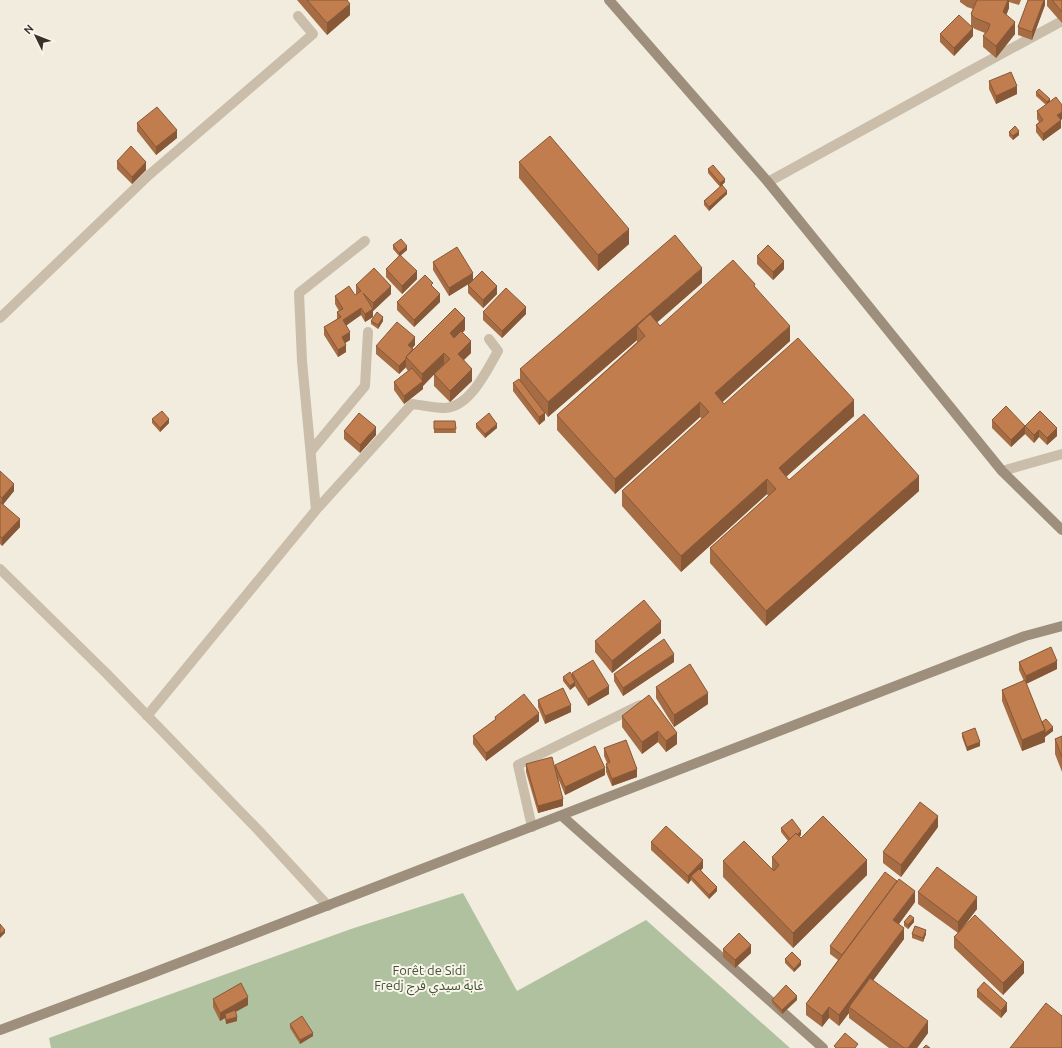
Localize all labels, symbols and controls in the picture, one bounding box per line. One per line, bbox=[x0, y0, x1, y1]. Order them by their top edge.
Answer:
north arrow bbox=[16, 16, 56, 56]
text: N bbox=[21, 22, 36, 36]
park label: Forêt de Sidi Fredj غابة سيدي فرج bbox=[374, 963, 484, 996]

